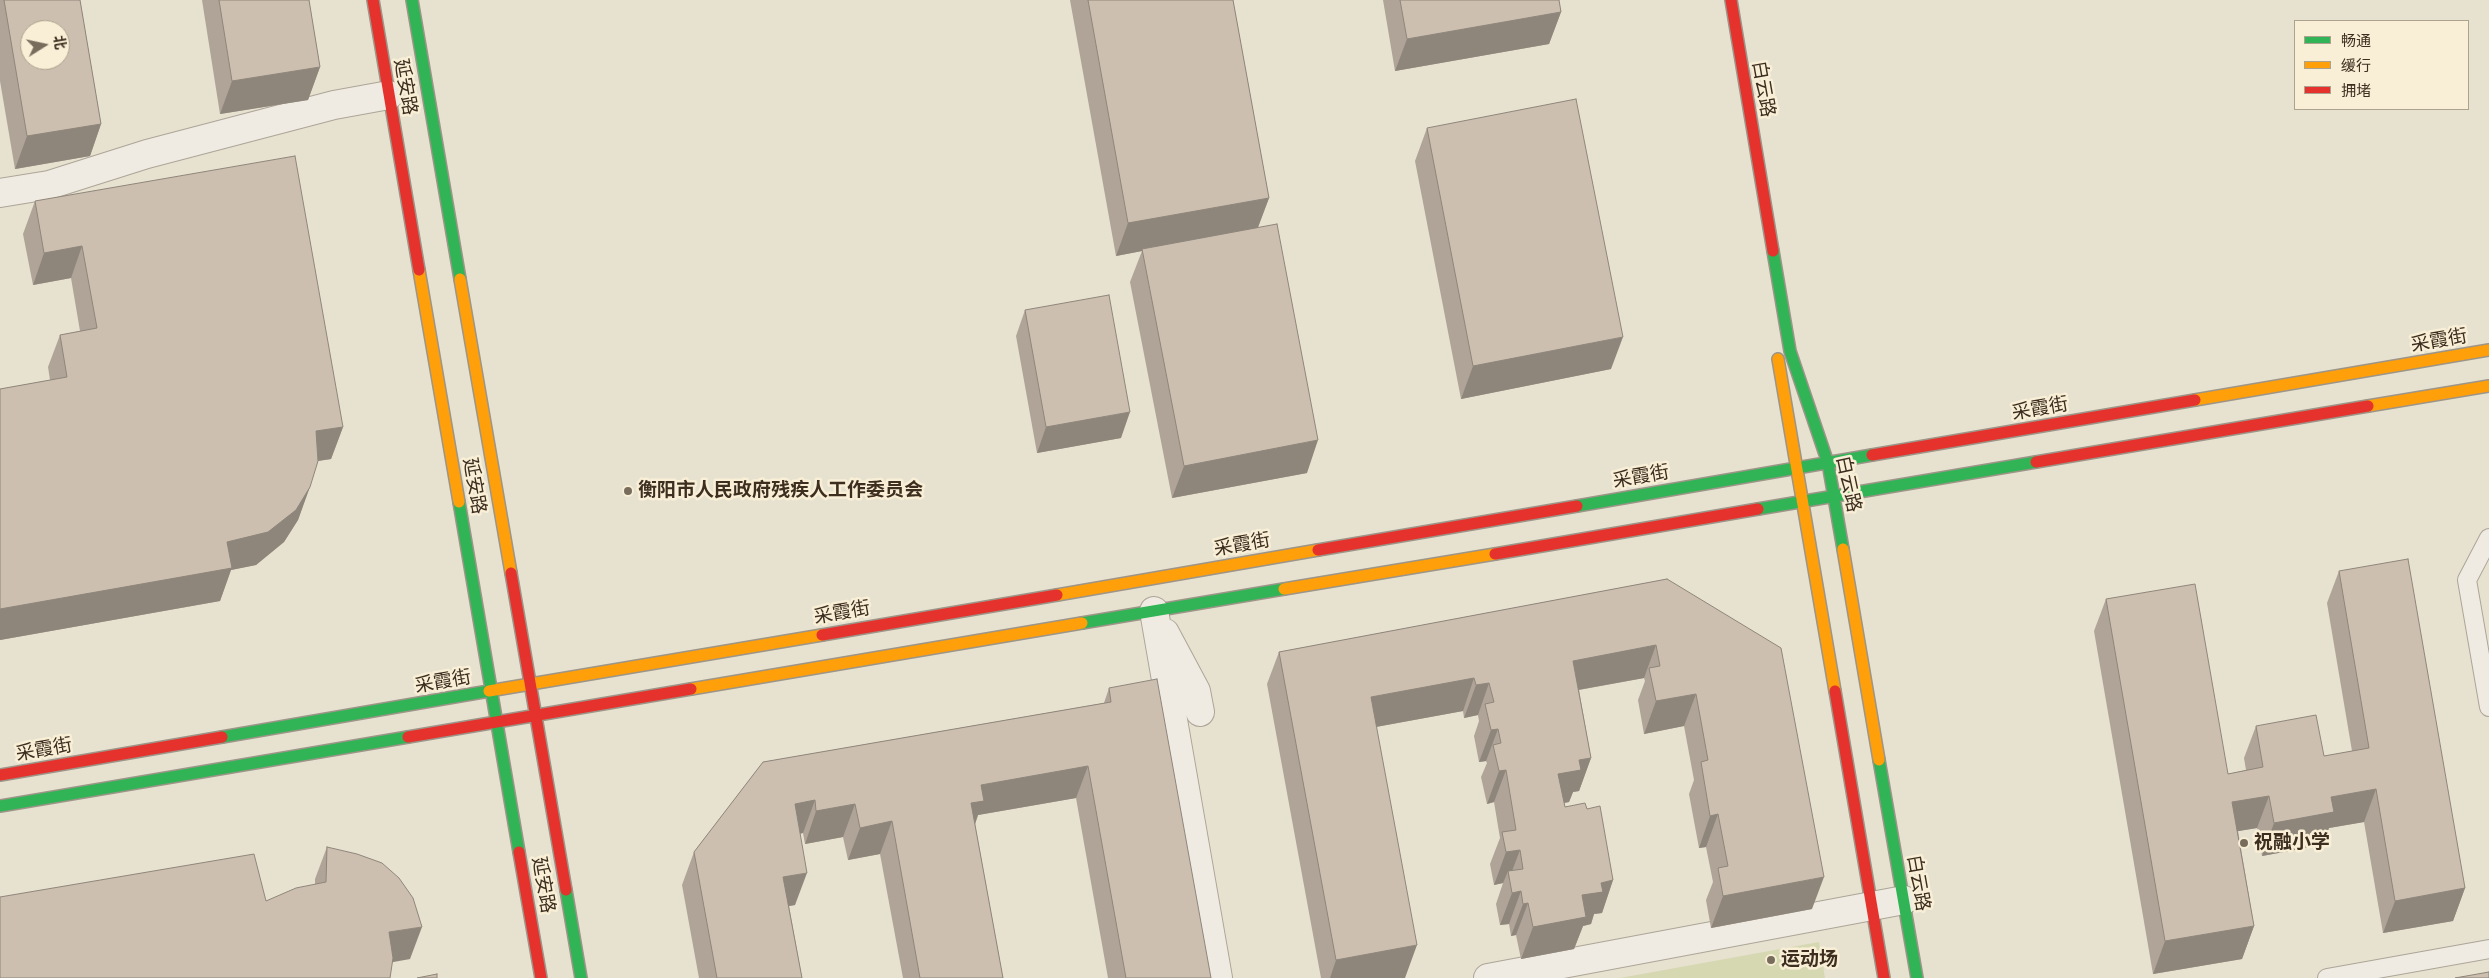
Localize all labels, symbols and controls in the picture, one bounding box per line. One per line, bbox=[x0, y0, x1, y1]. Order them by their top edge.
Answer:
north arrow bbox=[20, 20, 70, 70]
legend bbox=[2294, 20, 2469, 110]
text: 畅通 bbox=[2341, 32, 2371, 50]
text: 北 bbox=[50, 34, 69, 51]
street label: 延安路 bbox=[389, 57, 421, 117]
text: 缓行 bbox=[2341, 57, 2371, 75]
street label: 白云路 bbox=[1747, 59, 1779, 119]
text: 拥堵 bbox=[2341, 82, 2371, 100]
street label: 采霞街 bbox=[2409, 325, 2469, 357]
street label: 采霞街 bbox=[2010, 393, 2070, 425]
street label: 白云路 bbox=[1831, 454, 1865, 514]
street label: 延安路 bbox=[458, 456, 490, 516]
street label: 采霞街 bbox=[1611, 461, 1671, 493]
place label: 衡阳市人民政府残疾人工作委员会 bbox=[638, 480, 923, 502]
marker: 衡阳市人民政府残疾人工作委员会 bbox=[622, 485, 634, 497]
street label: 采霞街 bbox=[1212, 529, 1272, 561]
street label: 采霞街 bbox=[812, 597, 872, 629]
street label: 采霞街 bbox=[413, 666, 473, 698]
street label: 采霞街 bbox=[14, 734, 74, 766]
place label: 祝融小学 bbox=[2254, 832, 2330, 854]
marker: 祝融小学 bbox=[2238, 837, 2250, 849]
street label: 白云路 bbox=[1902, 853, 1934, 913]
street label: 延安路 bbox=[527, 855, 559, 915]
place label: 运动场 bbox=[1781, 949, 1838, 971]
marker: 运动场 bbox=[1765, 954, 1777, 966]

